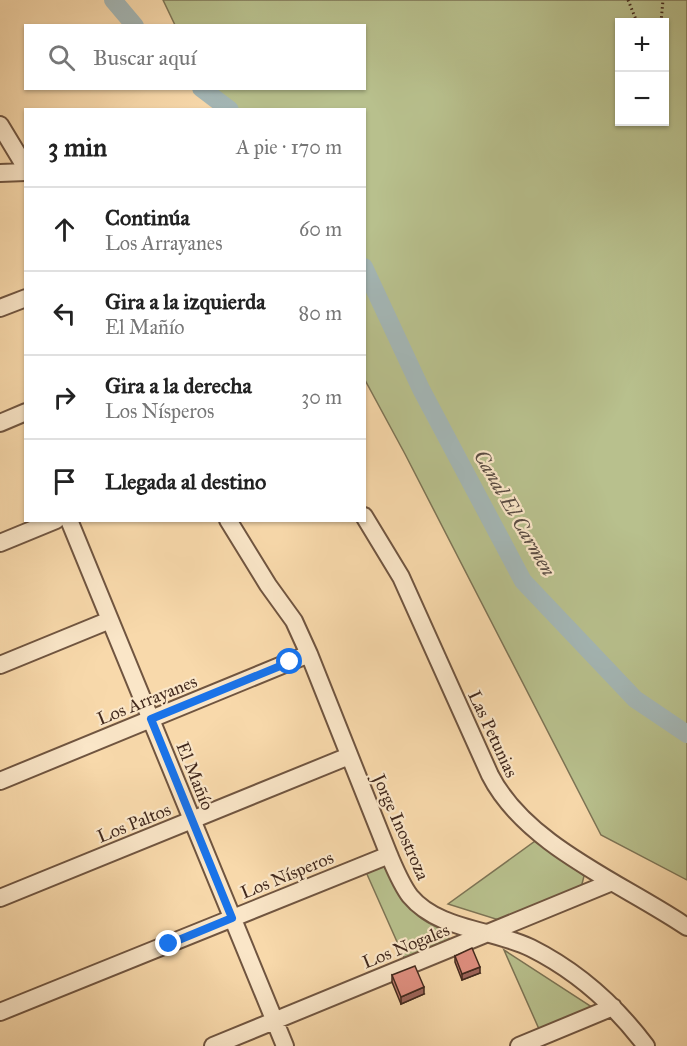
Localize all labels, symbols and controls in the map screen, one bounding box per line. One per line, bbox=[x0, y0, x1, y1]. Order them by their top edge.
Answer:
map controls bbox=[615, 18, 669, 126]
button: + bbox=[615, 18, 669, 72]
search box bbox=[24, 24, 366, 90]
icon: search bbox=[45, 41, 78, 74]
text: Buscar aquí bbox=[93, 44, 196, 71]
button: − bbox=[615, 72, 669, 126]
text: 3 min bbox=[48, 131, 107, 163]
text: A pie · 170 m bbox=[236, 135, 342, 159]
text: Continúa bbox=[105, 204, 190, 231]
icon: ahead bbox=[48, 213, 81, 246]
text: 60 m bbox=[299, 217, 342, 241]
text: Los Arrayanes bbox=[105, 231, 222, 255]
text: Gira a la izquierda bbox=[105, 288, 266, 315]
icon: left bbox=[48, 297, 81, 330]
text: 80 m bbox=[299, 301, 342, 325]
text: El Mañío bbox=[105, 315, 185, 339]
text: Gira a la derecha bbox=[105, 372, 252, 399]
icon: right bbox=[48, 381, 81, 414]
text: 30 m bbox=[301, 385, 342, 409]
text: Los Nísperos bbox=[105, 399, 214, 423]
water label: Canal El Carmen bbox=[469, 446, 561, 581]
icon: arrive bbox=[48, 465, 81, 498]
text: Llegada al destino bbox=[105, 468, 266, 495]
route start bbox=[276, 648, 302, 674]
street label: Los Arrayanes bbox=[94, 670, 200, 730]
street label: Las Petunias bbox=[463, 687, 523, 781]
street label: El Mañío bbox=[171, 739, 219, 813]
street label: Jorge Inostroza bbox=[366, 769, 434, 884]
street label: Los Paltos bbox=[94, 798, 174, 848]
street label: Los Nísperos bbox=[237, 846, 337, 904]
street label: Los Nogales bbox=[359, 919, 453, 974]
route end bbox=[155, 930, 181, 956]

